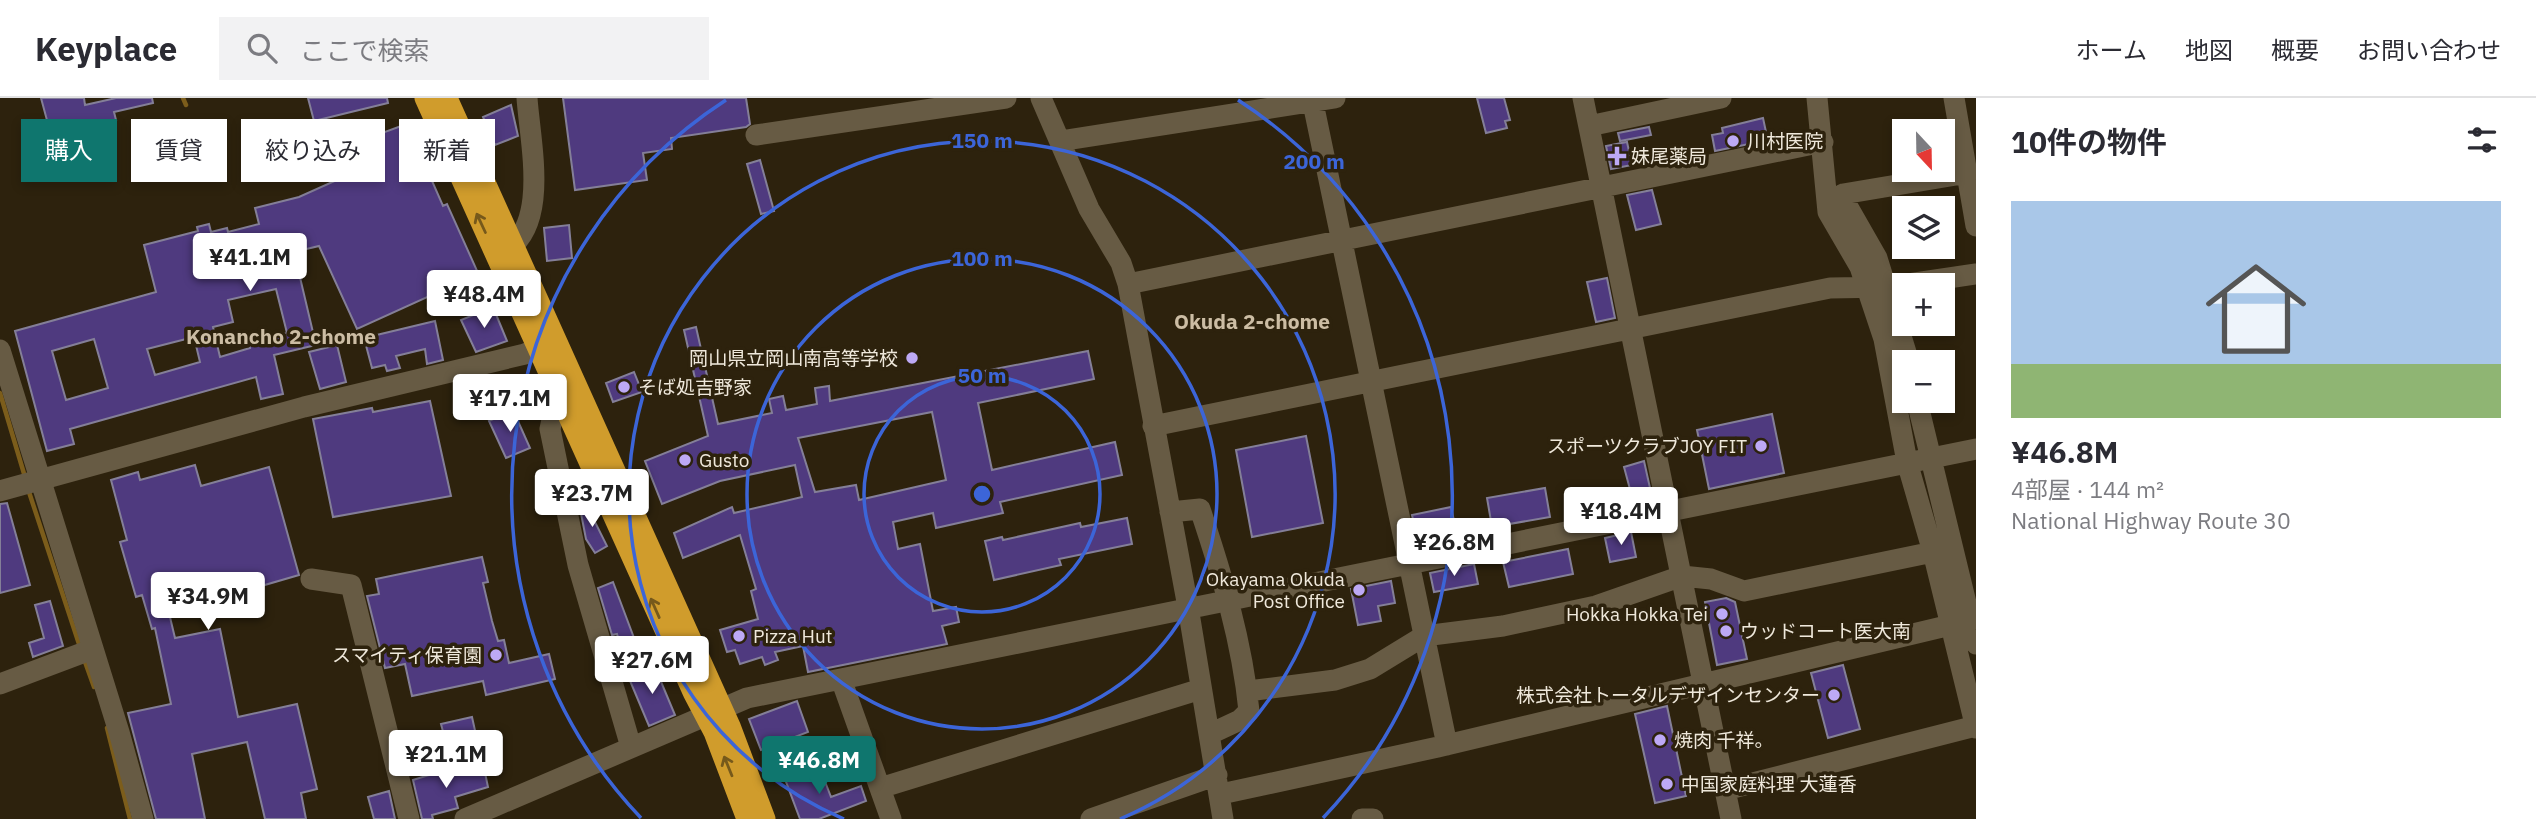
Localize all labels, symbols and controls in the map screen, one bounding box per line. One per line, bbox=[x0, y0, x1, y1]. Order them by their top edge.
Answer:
search box bbox=[219, 17, 709, 80]
text: Keyplace bbox=[35, 27, 177, 70]
icon: search bbox=[243, 29, 281, 67]
text: ここで検索 bbox=[299, 33, 429, 67]
text: ホーム bbox=[2076, 34, 2147, 66]
text: 地図 bbox=[2185, 34, 2233, 66]
text: 概要 bbox=[2271, 34, 2319, 66]
text: お問い合わせ bbox=[2357, 34, 2501, 66]
chip: 購入 bbox=[21, 119, 117, 182]
chip: 賃貸 bbox=[131, 119, 227, 182]
chip: 絞り込み bbox=[241, 119, 385, 182]
chip: 新着 bbox=[399, 119, 495, 182]
north arrow bbox=[1892, 119, 1955, 182]
map controls bbox=[1892, 119, 1955, 413]
icon: filters bbox=[2463, 121, 2501, 159]
text: 10件の物件 bbox=[2011, 122, 2167, 161]
text: 150 m bbox=[951, 126, 1013, 154]
place label: 川村医院 bbox=[1747, 129, 1823, 153]
marker: 川村医院 bbox=[1725, 133, 1741, 149]
place label: 妹尾薬局 bbox=[1631, 144, 1707, 168]
text: 200 m bbox=[1283, 147, 1345, 175]
marker: 妹尾薬局 bbox=[1609, 148, 1625, 164]
button: layers bbox=[1892, 196, 1955, 259]
one-way arrow bbox=[474, 212, 487, 234]
pin: ¥41.1M bbox=[193, 234, 307, 293]
text: ¥41.1M bbox=[209, 241, 291, 271]
text: 100 m bbox=[951, 244, 1013, 272]
icon: home bbox=[2193, 246, 2319, 372]
pin: ¥48.4M bbox=[427, 271, 541, 330]
button: + bbox=[1892, 273, 1955, 336]
text: ¥48.4M bbox=[443, 278, 525, 308]
district label: Okuda 2-chome bbox=[1174, 307, 1330, 335]
district label: Konancho 2-chome bbox=[186, 322, 376, 350]
place label: 岡山県立岡山南高等学校 bbox=[689, 346, 898, 370]
marker: 岡山県立岡山南高等学校 bbox=[904, 350, 920, 366]
button: − bbox=[1892, 350, 1955, 413]
text: 50 m bbox=[958, 361, 1006, 389]
pin: ¥17.1M bbox=[453, 374, 567, 434]
place label: そば処吉野家 bbox=[638, 375, 752, 399]
marker: そば処吉野家 bbox=[616, 379, 632, 395]
text: ¥17.1M bbox=[469, 382, 551, 412]
text: ¥46.8M bbox=[2011, 432, 2118, 471]
place label: スポーツクラブJOY FIT bbox=[1547, 434, 1747, 458]
marker: スポーツクラブJOY FIT bbox=[1753, 438, 1769, 454]
place label: Gusto bbox=[699, 448, 749, 472]
marker: Gusto bbox=[677, 452, 693, 468]
pin: ¥23.7M bbox=[535, 470, 649, 529]
text: 4部屋 · 144 m² bbox=[2011, 474, 2164, 504]
text: ¥23.7M bbox=[551, 477, 633, 507]
centre of rings bbox=[970, 482, 994, 506]
pin: ¥18.4M bbox=[1564, 488, 1678, 547]
text: ¥18.4M bbox=[1580, 495, 1662, 525]
text: National Highway Route 30 bbox=[2011, 505, 2291, 535]
pin: ¥26.8M bbox=[1397, 518, 1511, 578]
text: ¥26.8M bbox=[1413, 526, 1495, 556]
place label: Okayama Okuda Post Office bbox=[1206, 567, 1345, 613]
pin: ¥34.9M bbox=[151, 573, 265, 632]
text: ¥34.9M bbox=[167, 580, 249, 610]
marker: Okayama Okuda Post Office bbox=[1351, 582, 1367, 598]
one-way arrow bbox=[648, 598, 661, 620]
place label: Hokka Hokka Tei bbox=[1566, 602, 1708, 626]
marker: Hokka Hokka Tei bbox=[1714, 606, 1730, 622]
place label: ウッドコート医大南 bbox=[1740, 619, 1911, 643]
marker: ウッドコート医大南 bbox=[1718, 623, 1734, 639]
place label: Pizza Hut bbox=[753, 624, 832, 648]
marker: Pizza Hut bbox=[731, 628, 747, 644]
pin: ¥27.6M bbox=[595, 636, 709, 696]
place label: スマイティ保育園 bbox=[332, 643, 482, 667]
text: ¥27.6M bbox=[611, 644, 693, 674]
marker: スマイティ保育園 bbox=[488, 647, 504, 663]
place label: 株式会社トータルデザインセンター bbox=[1516, 683, 1820, 707]
marker: 株式会社トータルデザインセンター bbox=[1826, 687, 1842, 703]
place label: 焼肉 千祥。 bbox=[1674, 728, 1773, 752]
pin: ¥21.1M bbox=[389, 730, 503, 790]
marker: 焼肉 千祥。 bbox=[1652, 732, 1668, 748]
pin: ¥46.8M bbox=[762, 736, 876, 796]
text: ¥21.1M bbox=[405, 738, 487, 768]
text: ¥46.8M bbox=[778, 744, 860, 774]
one-way arrow bbox=[720, 756, 733, 777]
place label: 中国家庭料理 大蓮香 bbox=[1681, 772, 1857, 796]
marker: 中国家庭料理 大蓮香 bbox=[1659, 776, 1675, 792]

